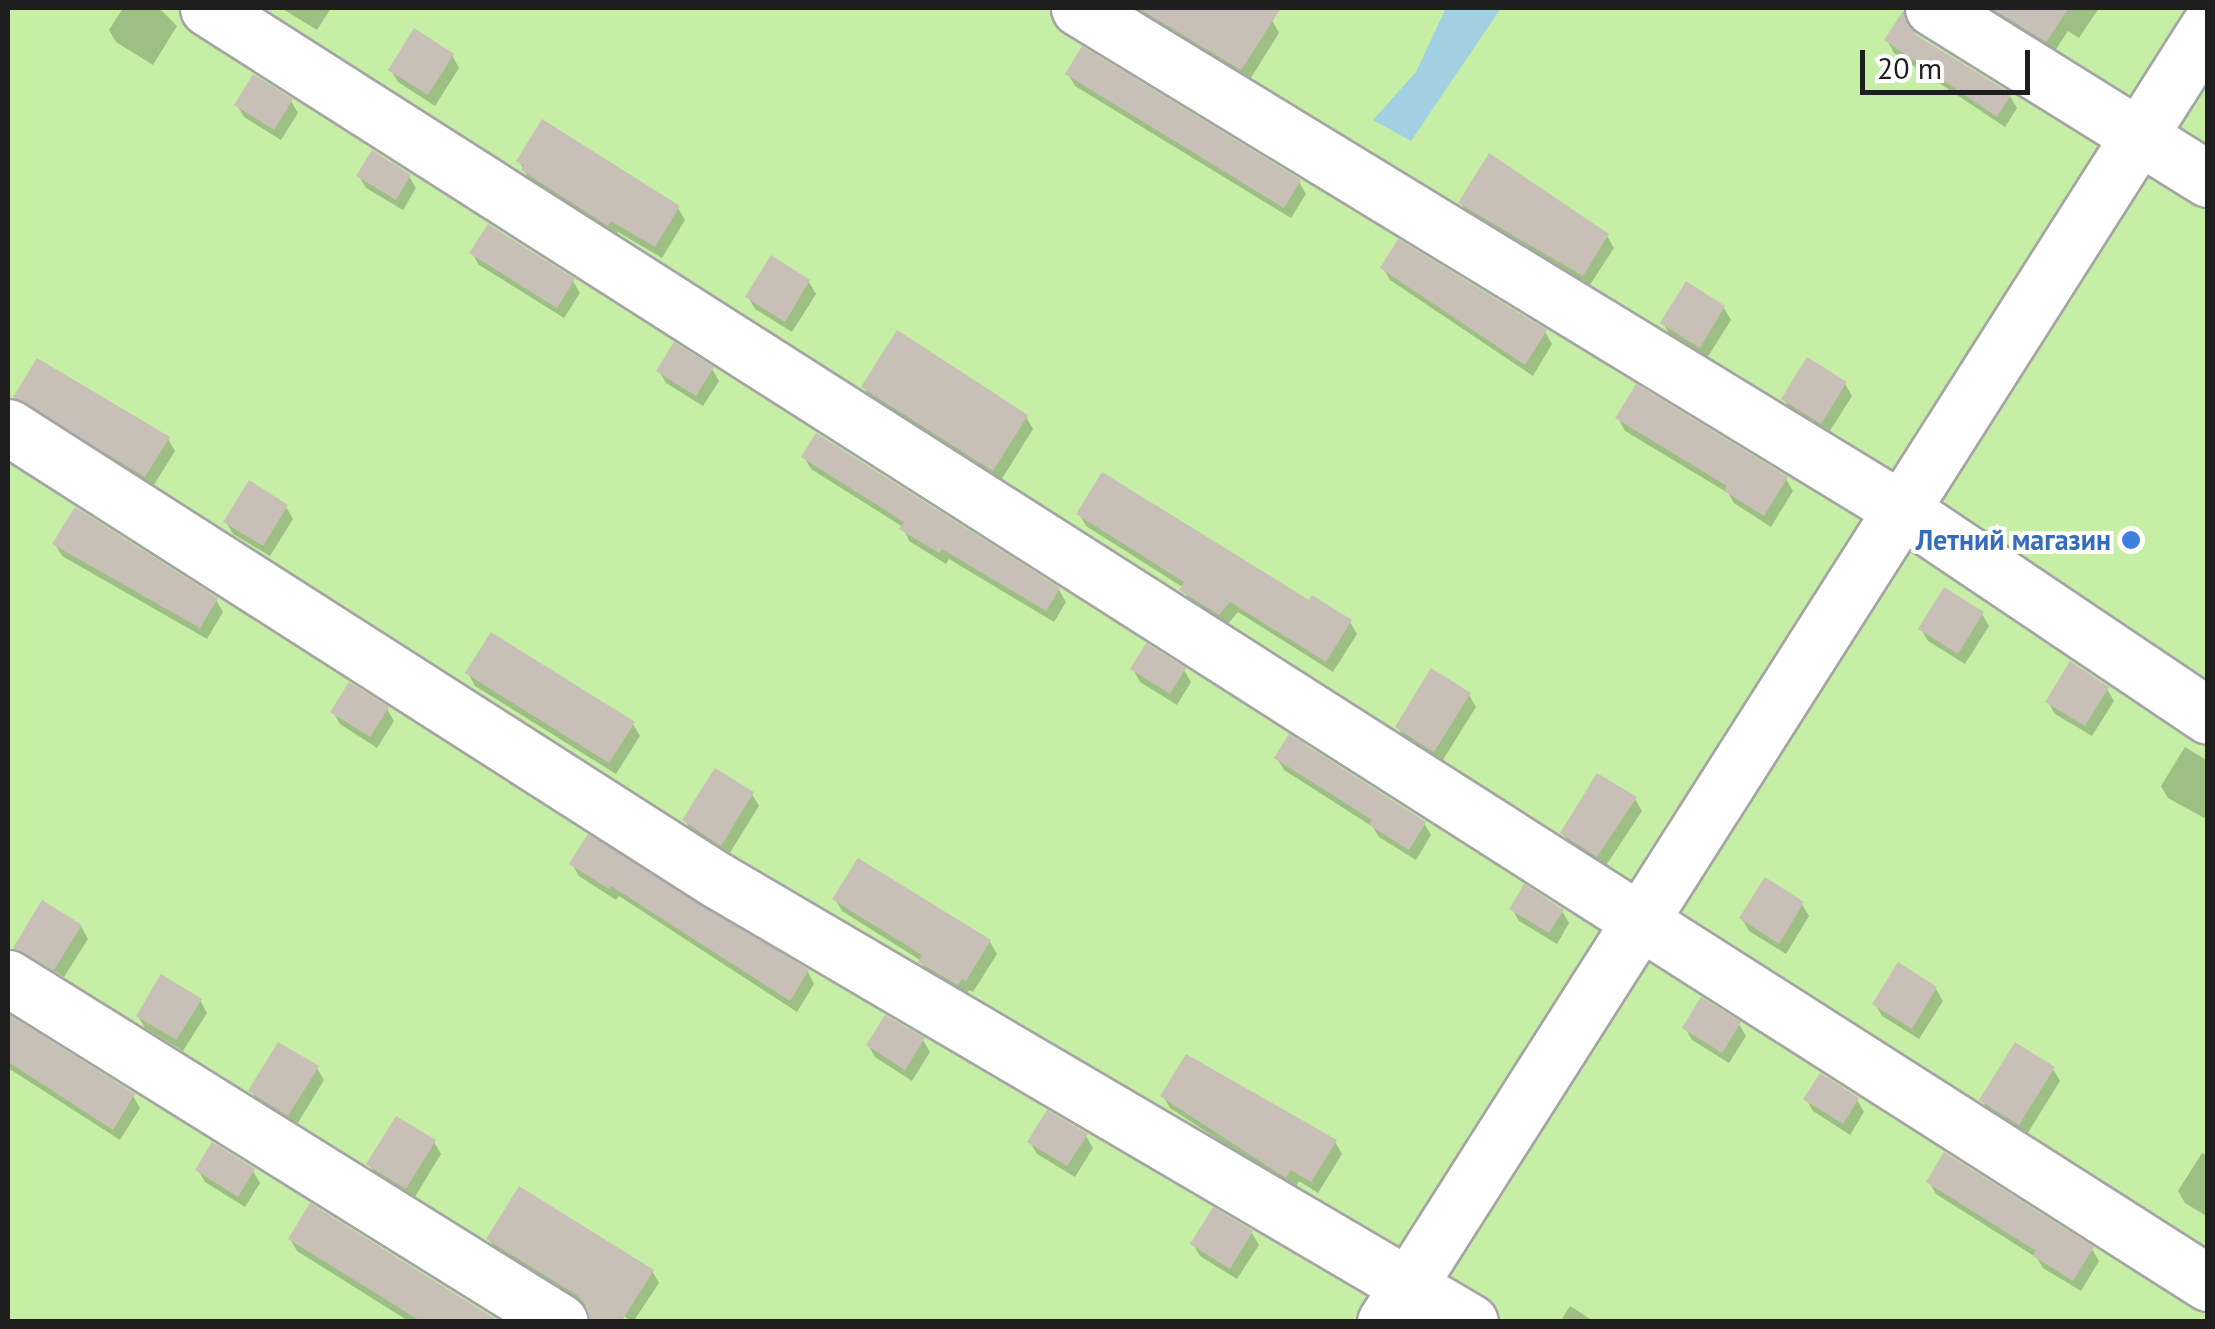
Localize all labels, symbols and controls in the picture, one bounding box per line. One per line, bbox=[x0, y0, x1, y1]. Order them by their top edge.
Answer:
scale bar bbox=[1865, 30, 2035, 92]
text: 20 m bbox=[1877, 48, 1942, 87]
place label: Летний магазин bbox=[1916, 523, 2111, 557]
marker: Летний магазин bbox=[2120, 529, 2142, 551]

